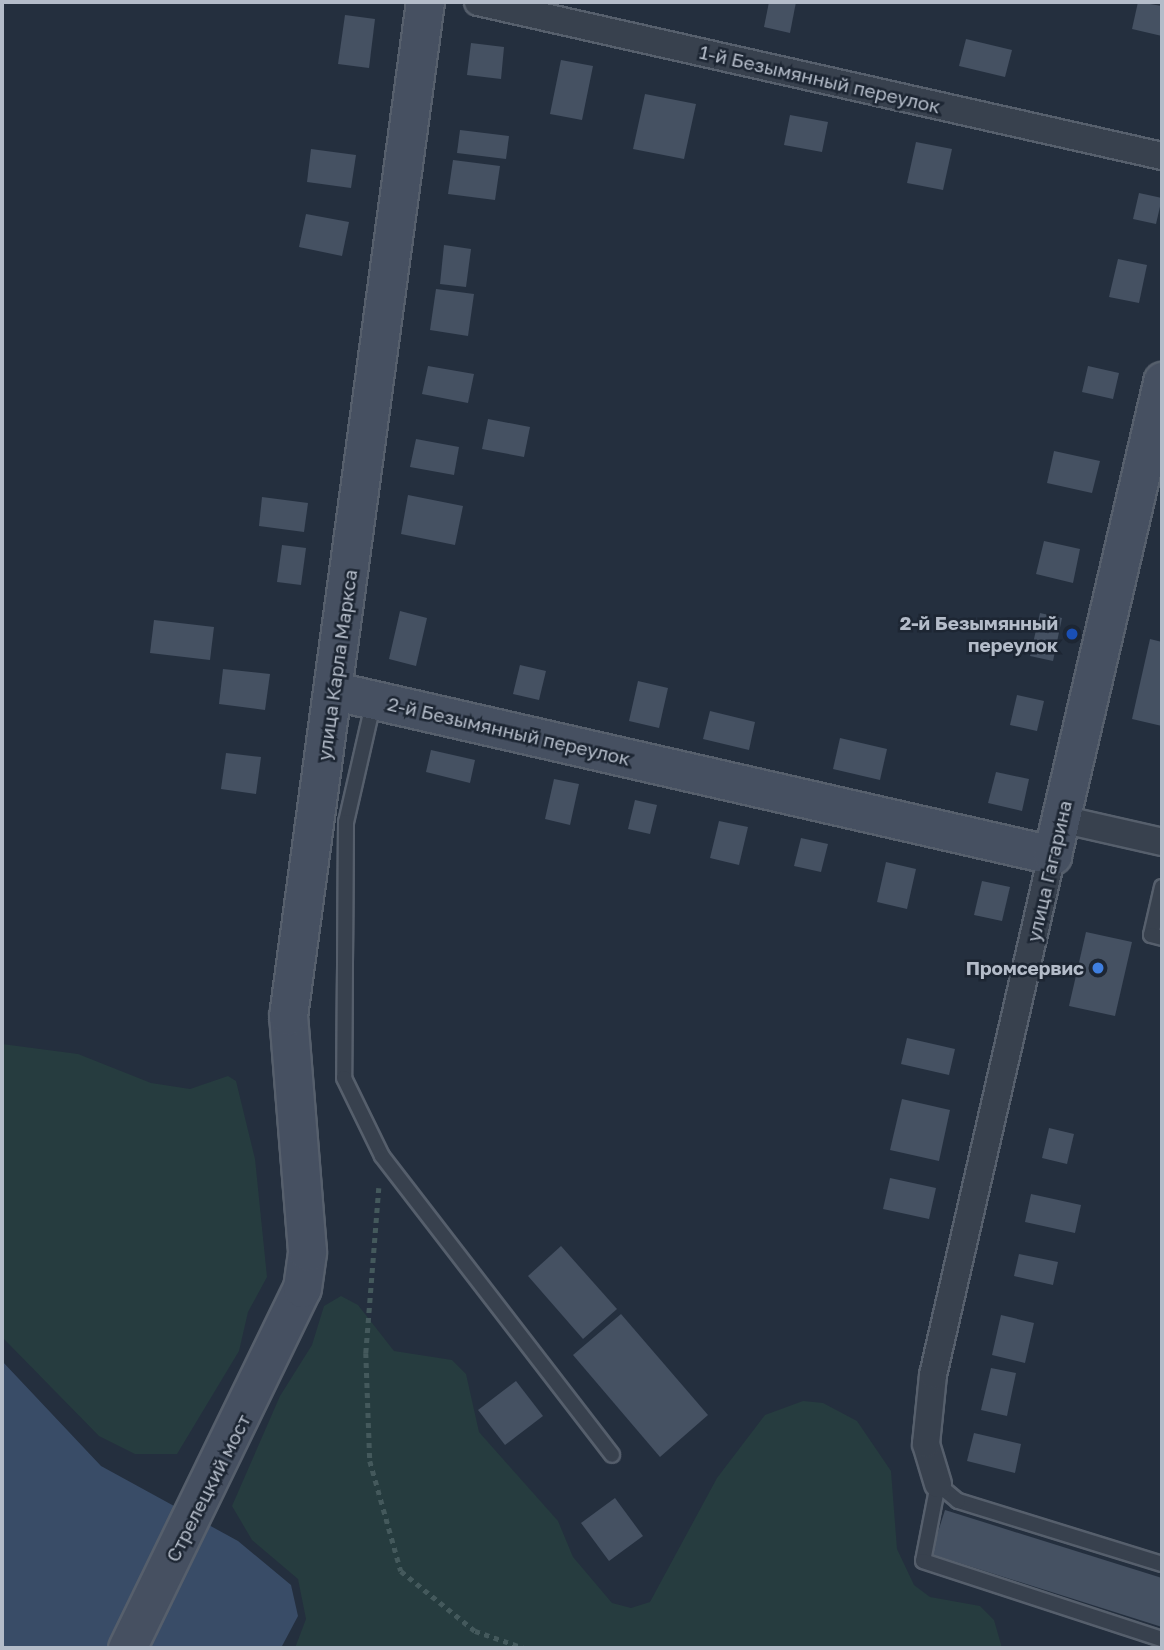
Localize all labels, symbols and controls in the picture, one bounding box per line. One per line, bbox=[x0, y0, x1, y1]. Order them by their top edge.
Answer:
street label: 1-й Безымянный переулок bbox=[697, 40, 943, 118]
street label: улица Карла Маркса bbox=[312, 568, 362, 762]
place label: 2-й Безымянный переулок bbox=[900, 612, 1058, 656]
marker: 2-й Безымянный переулок bbox=[1064, 626, 1080, 642]
street label: 2-й Безымянный переулок bbox=[385, 692, 633, 770]
street label: улица Гагарина bbox=[1022, 798, 1076, 944]
place label: Промсервис bbox=[966, 957, 1084, 979]
marker: Промсервис bbox=[1090, 960, 1106, 976]
street label: Стрелецкий мост bbox=[161, 1411, 255, 1565]

